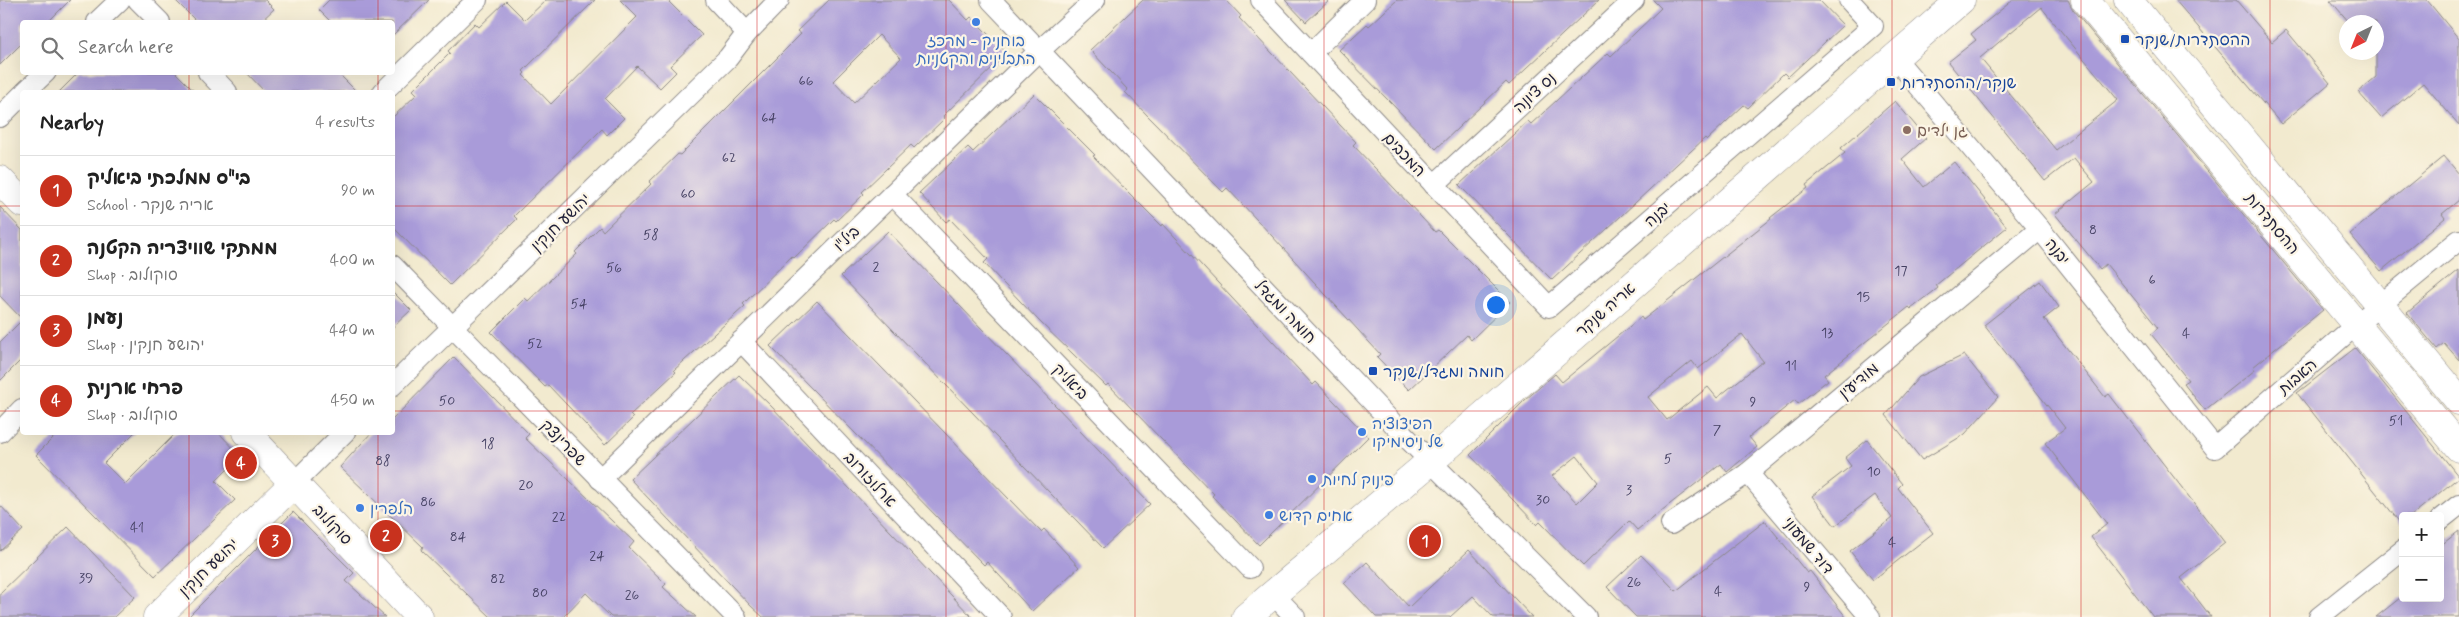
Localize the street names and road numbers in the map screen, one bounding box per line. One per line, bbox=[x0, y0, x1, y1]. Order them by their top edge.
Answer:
street label: נס ציונה bbox=[1509, 68, 1561, 118]
street label: המכבים bbox=[1378, 128, 1430, 182]
street label: ההסתדרות bbox=[2239, 188, 2304, 259]
street label: יהושע חנקין bbox=[527, 189, 596, 257]
street label: יבנה bbox=[1640, 198, 1676, 232]
street label: ביל"ו bbox=[829, 222, 865, 257]
street label: יבנה bbox=[2040, 234, 2074, 270]
street label: חומה ומגדל bbox=[1249, 276, 1320, 348]
street label: אריה שנקר bbox=[1572, 278, 1640, 342]
street label: האבות bbox=[2273, 354, 2322, 400]
street label: מודיעין bbox=[1834, 358, 1883, 404]
street label: ביאליק bbox=[1047, 359, 1092, 405]
street label: שפרינצק bbox=[536, 415, 590, 471]
street label: ארלוזורוב bbox=[839, 448, 901, 512]
street label: סוקולוב bbox=[308, 500, 356, 550]
street label: דוד שמעוני bbox=[1778, 513, 1838, 579]
street label: יהושע חנקין bbox=[175, 534, 244, 602]

